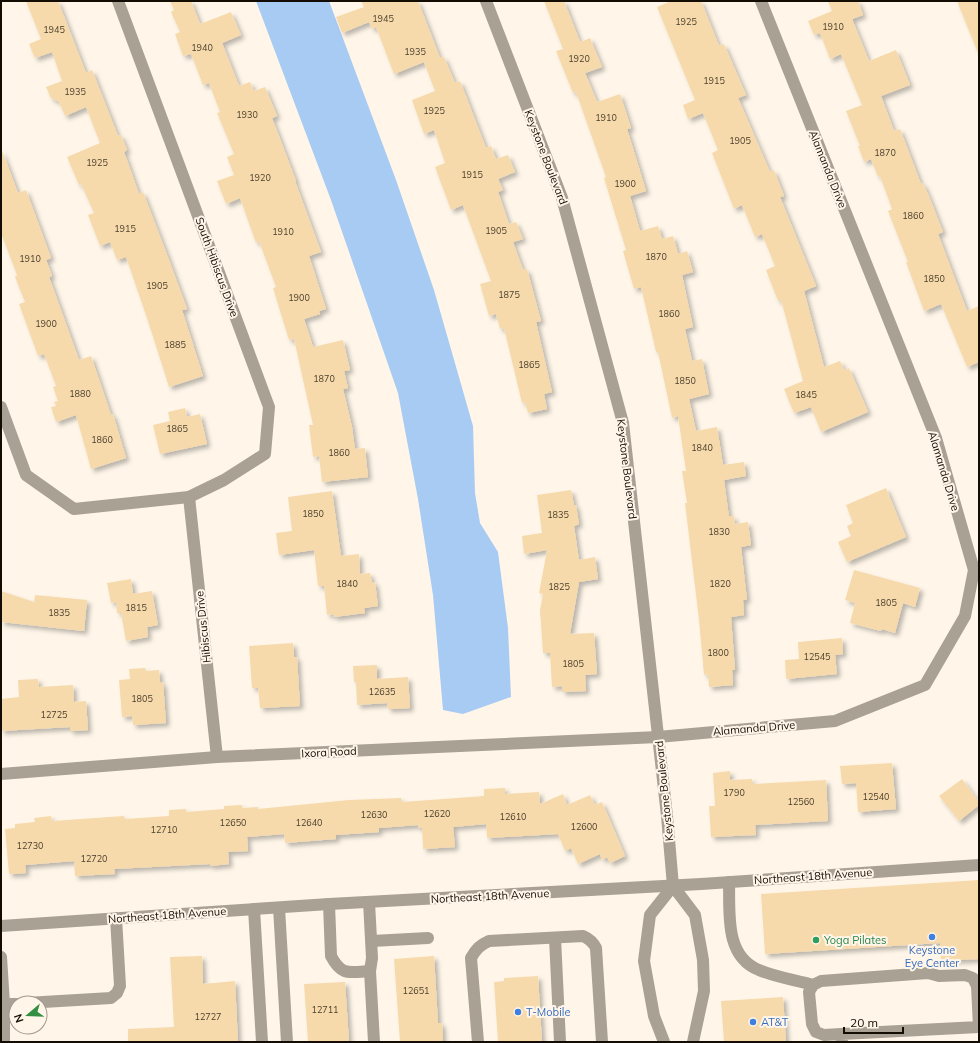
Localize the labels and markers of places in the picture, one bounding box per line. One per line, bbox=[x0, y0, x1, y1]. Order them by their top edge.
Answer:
marker: Keystone Eye Center bbox=[927, 932, 937, 942]
place label: Yoga Pilates bbox=[823, 933, 886, 947]
marker: Yoga Pilates bbox=[811, 935, 821, 945]
place label: Keystone Eye Center bbox=[905, 943, 959, 970]
place label: T-Mobile bbox=[526, 1005, 570, 1019]
marker: T-Mobile bbox=[513, 1007, 523, 1017]
place label: AT&T bbox=[761, 1015, 789, 1029]
marker: AT&T bbox=[748, 1017, 758, 1027]

